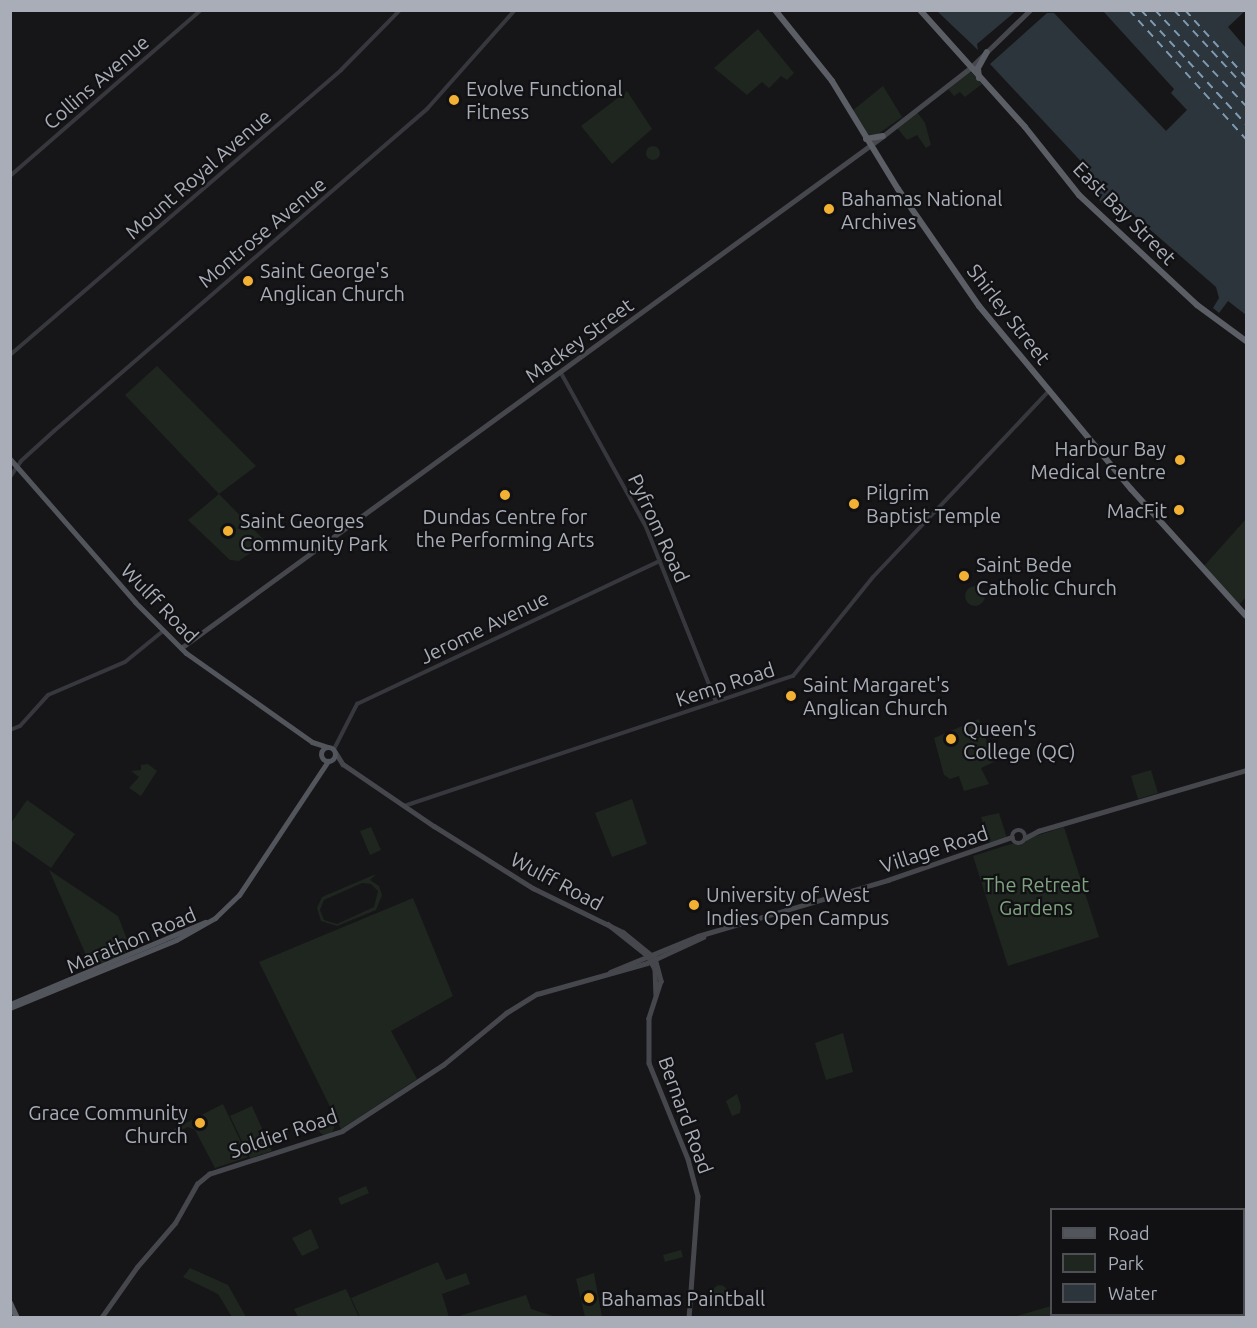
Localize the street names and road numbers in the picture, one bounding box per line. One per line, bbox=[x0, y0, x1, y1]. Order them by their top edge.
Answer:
street label: Collins Avenue bbox=[39, 30, 153, 134]
street label: Mount Royal Avenue bbox=[120, 104, 276, 244]
street label: East Bay Street bbox=[1069, 157, 1181, 269]
street label: Montrose Avenue bbox=[193, 172, 331, 292]
street label: Shirley Street bbox=[962, 259, 1056, 369]
street label: Mackey Street bbox=[520, 293, 638, 387]
street label: Pyfrom Road bbox=[623, 470, 695, 586]
street label: Wulff Road bbox=[116, 558, 204, 648]
street label: Jerome Avenue bbox=[416, 585, 552, 669]
street label: Kemp Road bbox=[673, 657, 777, 711]
street label: Village Road bbox=[877, 820, 991, 878]
street label: Wulff Road bbox=[507, 847, 607, 915]
street label: Marathon Road bbox=[63, 902, 199, 978]
street label: Bernard Road bbox=[654, 1053, 718, 1177]
street label: Soldier Road bbox=[226, 1103, 340, 1163]

